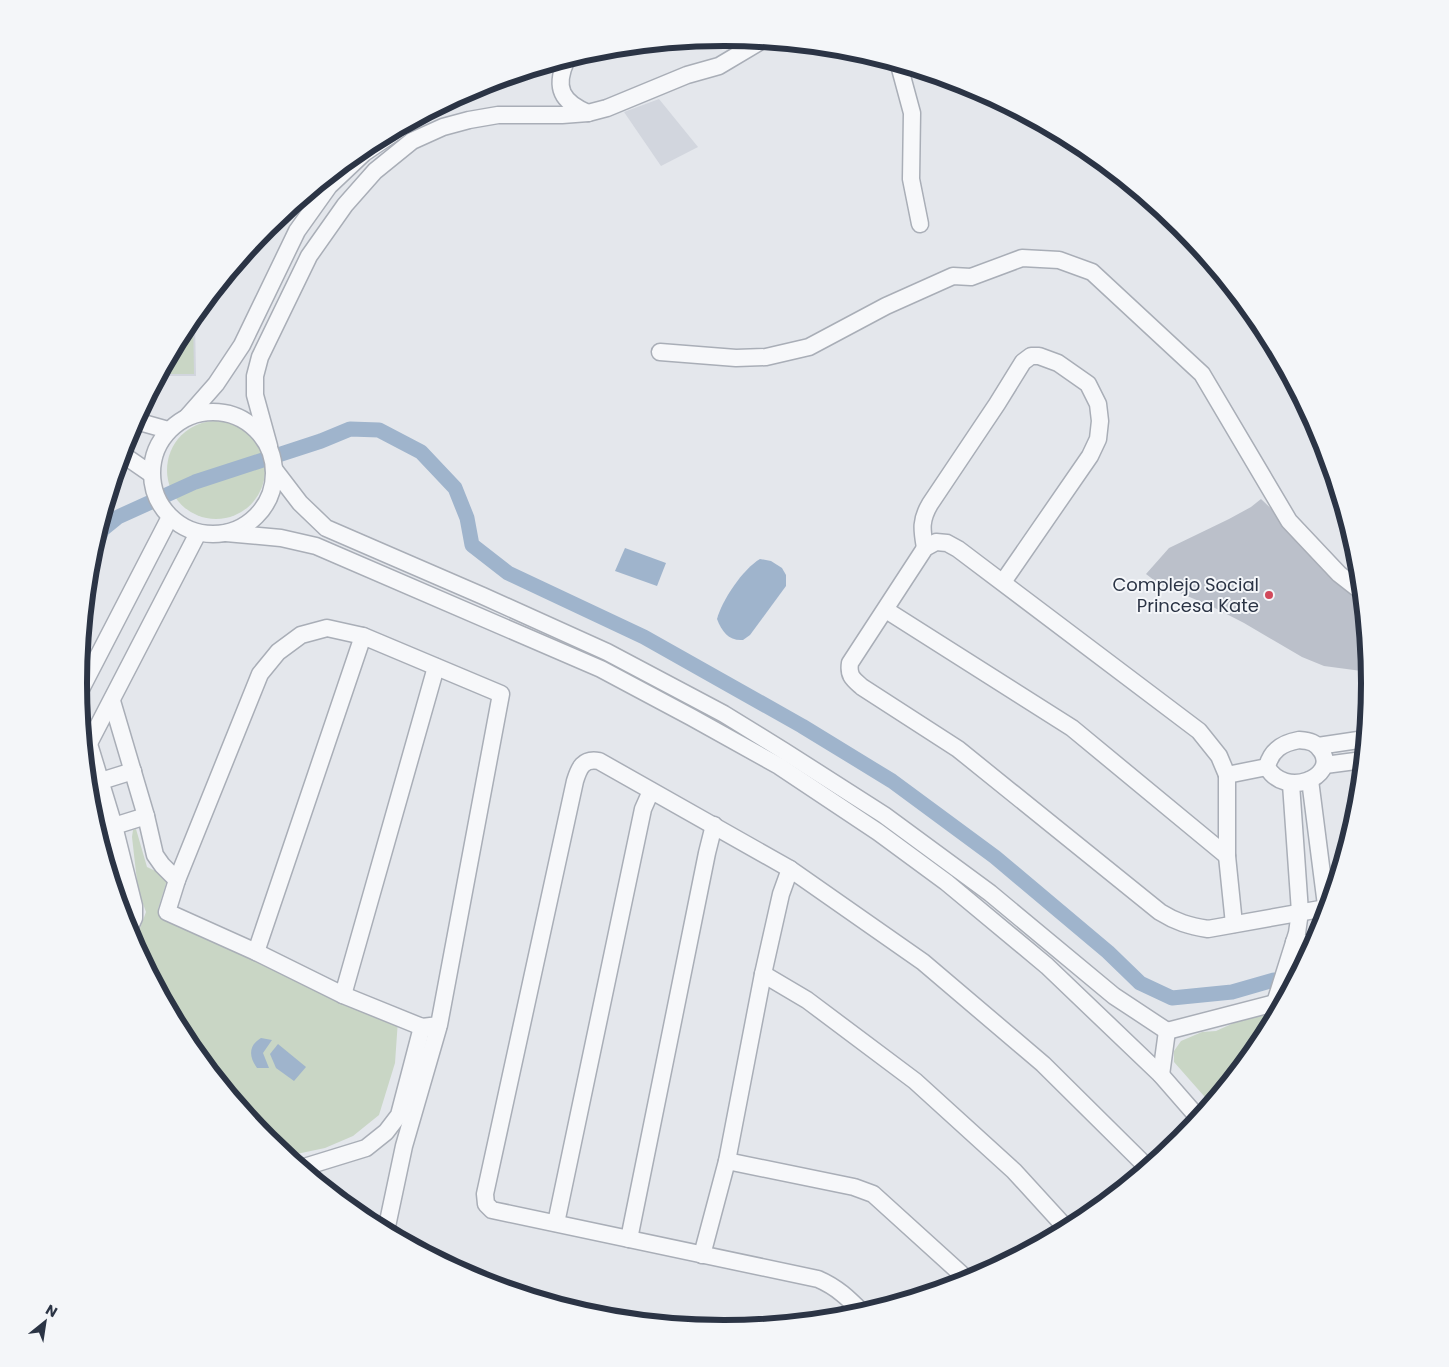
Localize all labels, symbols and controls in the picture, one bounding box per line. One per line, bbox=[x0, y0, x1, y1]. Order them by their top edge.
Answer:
place label: Complejo Social Princesa Kate bbox=[1112, 572, 1259, 618]
marker: Complejo Social Princesa Kate bbox=[1263, 589, 1275, 601]
north arrow bbox=[20, 1297, 70, 1347]
text: N bbox=[42, 1299, 61, 1322]

